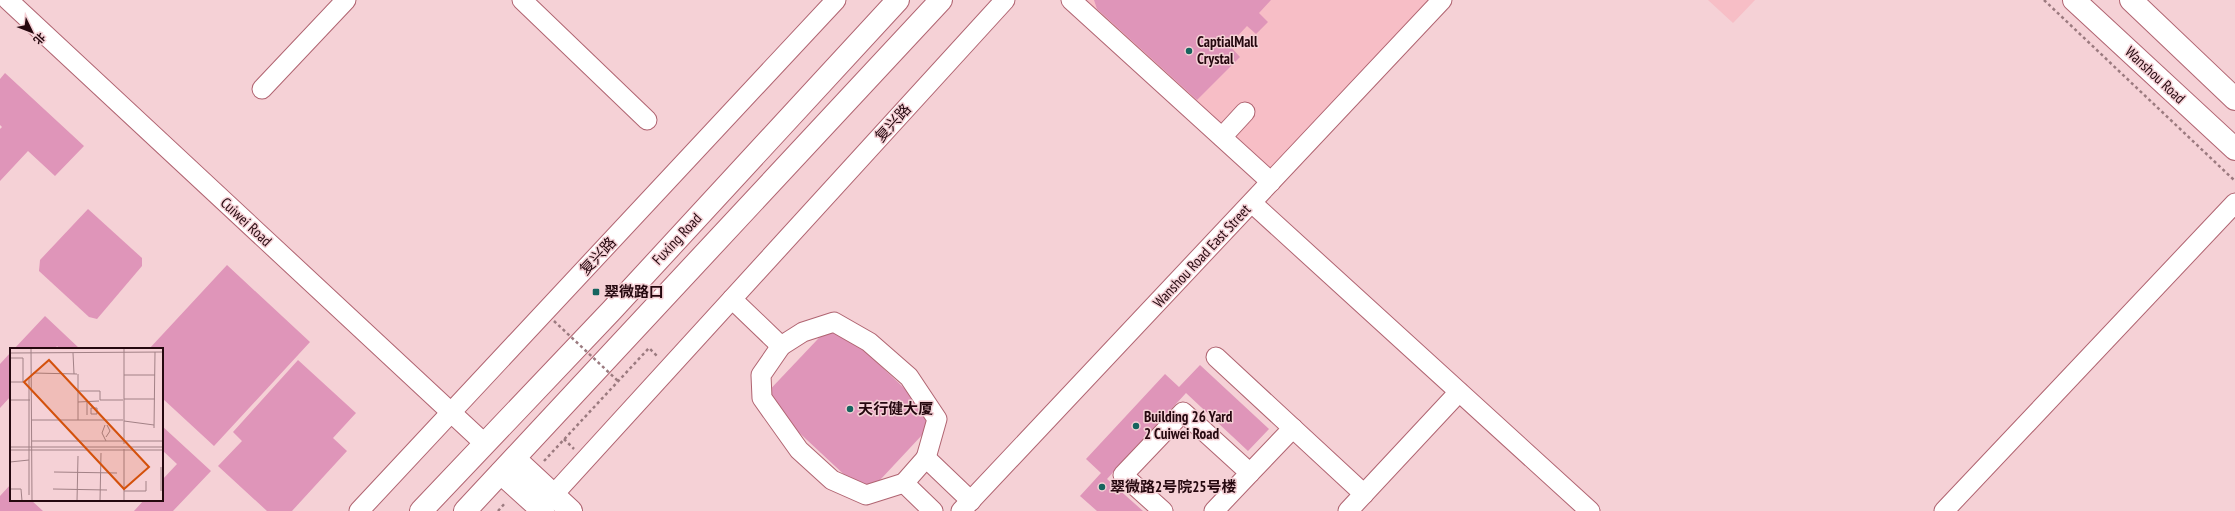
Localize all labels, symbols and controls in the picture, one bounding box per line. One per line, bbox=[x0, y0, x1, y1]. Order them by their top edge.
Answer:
north arrow bbox=[12, 12, 52, 52]
text: 北 bbox=[30, 30, 48, 48]
place label: CaptialMall Crystal bbox=[1197, 32, 1258, 68]
street label: Wanshou Road bbox=[2121, 42, 2189, 107]
marker: CaptialMall Crystal bbox=[1184, 46, 1194, 56]
street label: 复兴路 bbox=[871, 100, 915, 146]
street label: Cuiwei Road bbox=[217, 193, 276, 250]
street label: Wanshou Road East Street bbox=[1149, 200, 1254, 311]
street label: Fuxing Road bbox=[648, 209, 705, 269]
street label: 复兴路 bbox=[575, 233, 620, 279]
place label: 翠微路口 bbox=[604, 282, 664, 301]
marker: 翠微路口 bbox=[591, 287, 601, 297]
inset map bbox=[10, 348, 163, 501]
place label: 天行健大厦 bbox=[858, 399, 933, 418]
marker: 天行健大厦 bbox=[845, 404, 855, 414]
place label: Building 26 Yard 2 Cuiwei Road bbox=[1144, 407, 1233, 443]
marker: Building 26 Yard 2 Cuiwei Road bbox=[1131, 421, 1141, 431]
place label: 翠微路2号院25号楼 bbox=[1110, 477, 1237, 496]
marker: 翠微路2号院25号楼 bbox=[1097, 482, 1107, 492]

